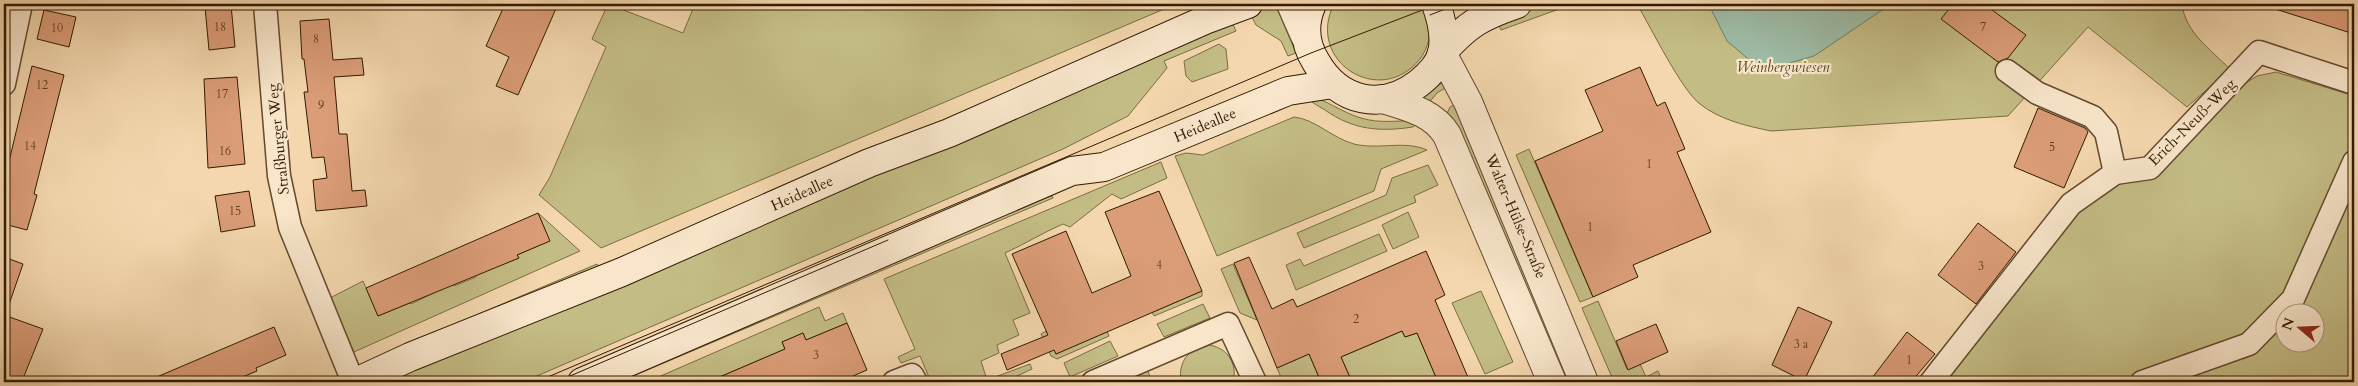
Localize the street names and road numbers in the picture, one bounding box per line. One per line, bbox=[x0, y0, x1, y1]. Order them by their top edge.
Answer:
street label: Erich-Neuß-Weg bbox=[2144, 74, 2240, 170]
street label: Straßburger Weg bbox=[262, 82, 294, 195]
street label: Heideallee bbox=[1171, 103, 1240, 147]
street label: Walter-Hülse-Straße bbox=[1480, 150, 1551, 282]
street label: Heideallee bbox=[768, 170, 836, 216]

